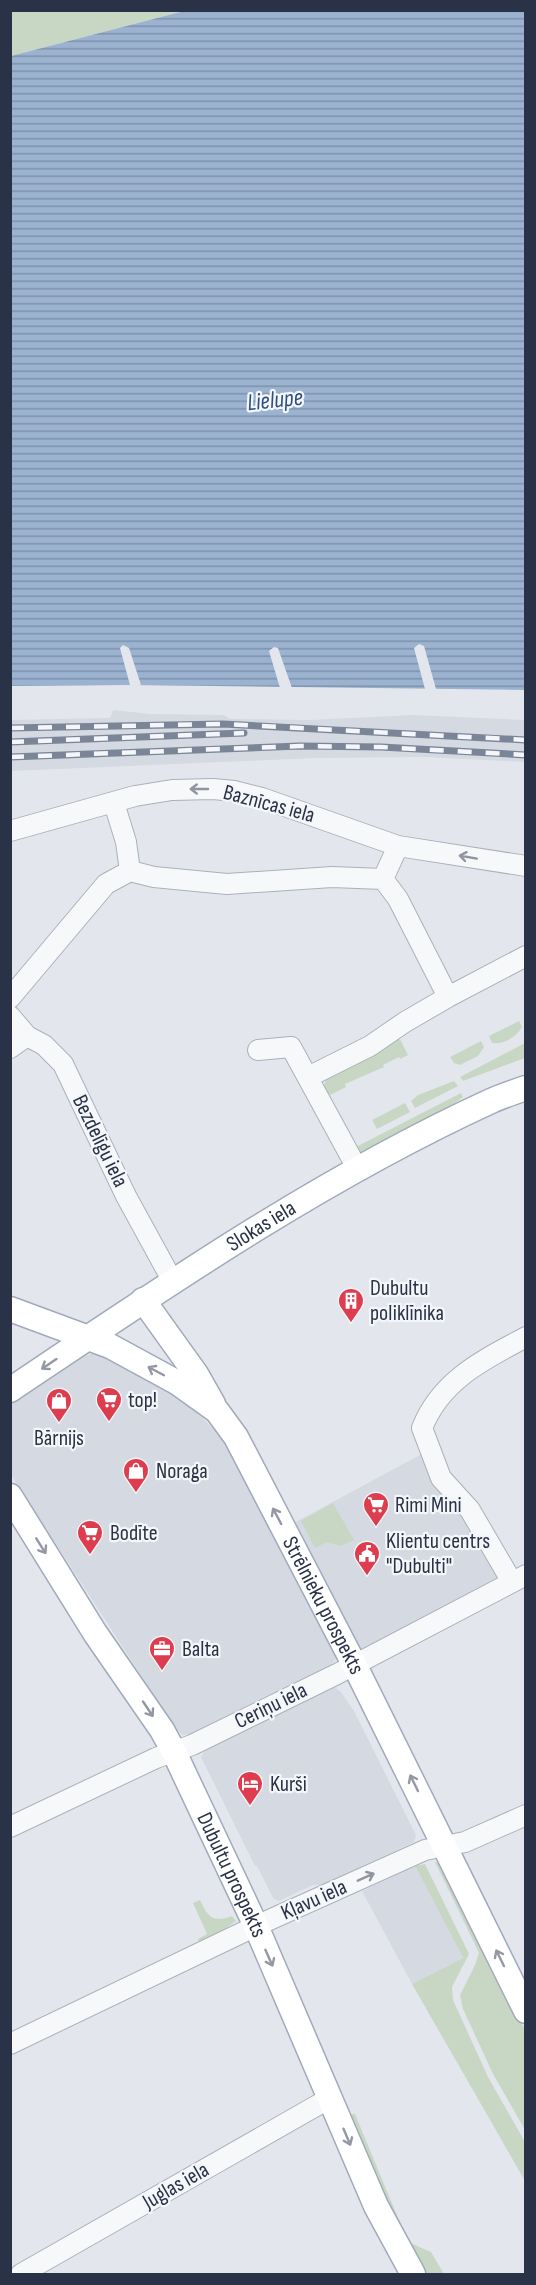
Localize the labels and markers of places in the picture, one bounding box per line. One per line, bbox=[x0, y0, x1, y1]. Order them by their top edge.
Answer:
place label: Dubultu poliklīnika bbox=[370, 1275, 444, 1327]
building icon: Dubultu poliklīnika bbox=[336, 1286, 366, 1324]
supermarket icon: top! bbox=[94, 1385, 124, 1423]
shop icon: Bārnijs bbox=[44, 1386, 74, 1424]
place label: top! bbox=[128, 1387, 157, 1414]
place label: Bārnijs bbox=[34, 1425, 84, 1452]
shop icon: Noraga bbox=[121, 1456, 151, 1494]
place label: Noraga bbox=[156, 1458, 208, 1485]
supermarket icon: Rimi Mini bbox=[361, 1490, 391, 1528]
place label: Rimi Mini bbox=[395, 1492, 462, 1519]
supermarket icon: Bodīte bbox=[75, 1518, 105, 1556]
place label: Bodīte bbox=[110, 1520, 158, 1547]
place label: Klientu centrs "Dubulti" bbox=[386, 1528, 490, 1580]
public building icon: Klientu centrs "Dubulti" bbox=[352, 1539, 382, 1577]
office icon: Balta bbox=[147, 1634, 177, 1672]
place label: Balta bbox=[182, 1636, 220, 1663]
hotel icon: Kurši bbox=[235, 1769, 265, 1807]
place label: Kurši bbox=[270, 1771, 307, 1798]

